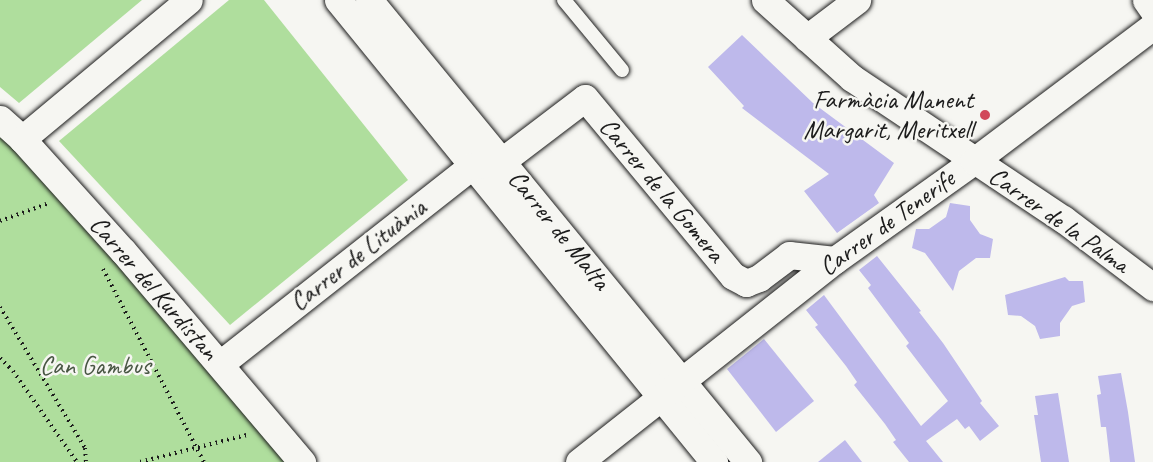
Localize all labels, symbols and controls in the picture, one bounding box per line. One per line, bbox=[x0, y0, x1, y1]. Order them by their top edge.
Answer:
place label: Farmàcia Manent Margarit, Meritxell bbox=[803, 84, 973, 146]
marker: Farmàcia Manent Margarit, Meritxell bbox=[978, 108, 992, 122]
street label: Carrer de la Gomera bbox=[593, 112, 731, 268]
street label: Carrer de la Palma bbox=[982, 159, 1136, 281]
street label: Carrer de Tenerife bbox=[813, 163, 961, 283]
street label: Carrer de Malta bbox=[501, 164, 617, 296]
street label: Carrer de Lituània bbox=[284, 192, 432, 318]
street label: Carrer del Kurdistan bbox=[83, 209, 225, 367]
park label: Can Gambus bbox=[40, 350, 150, 382]

